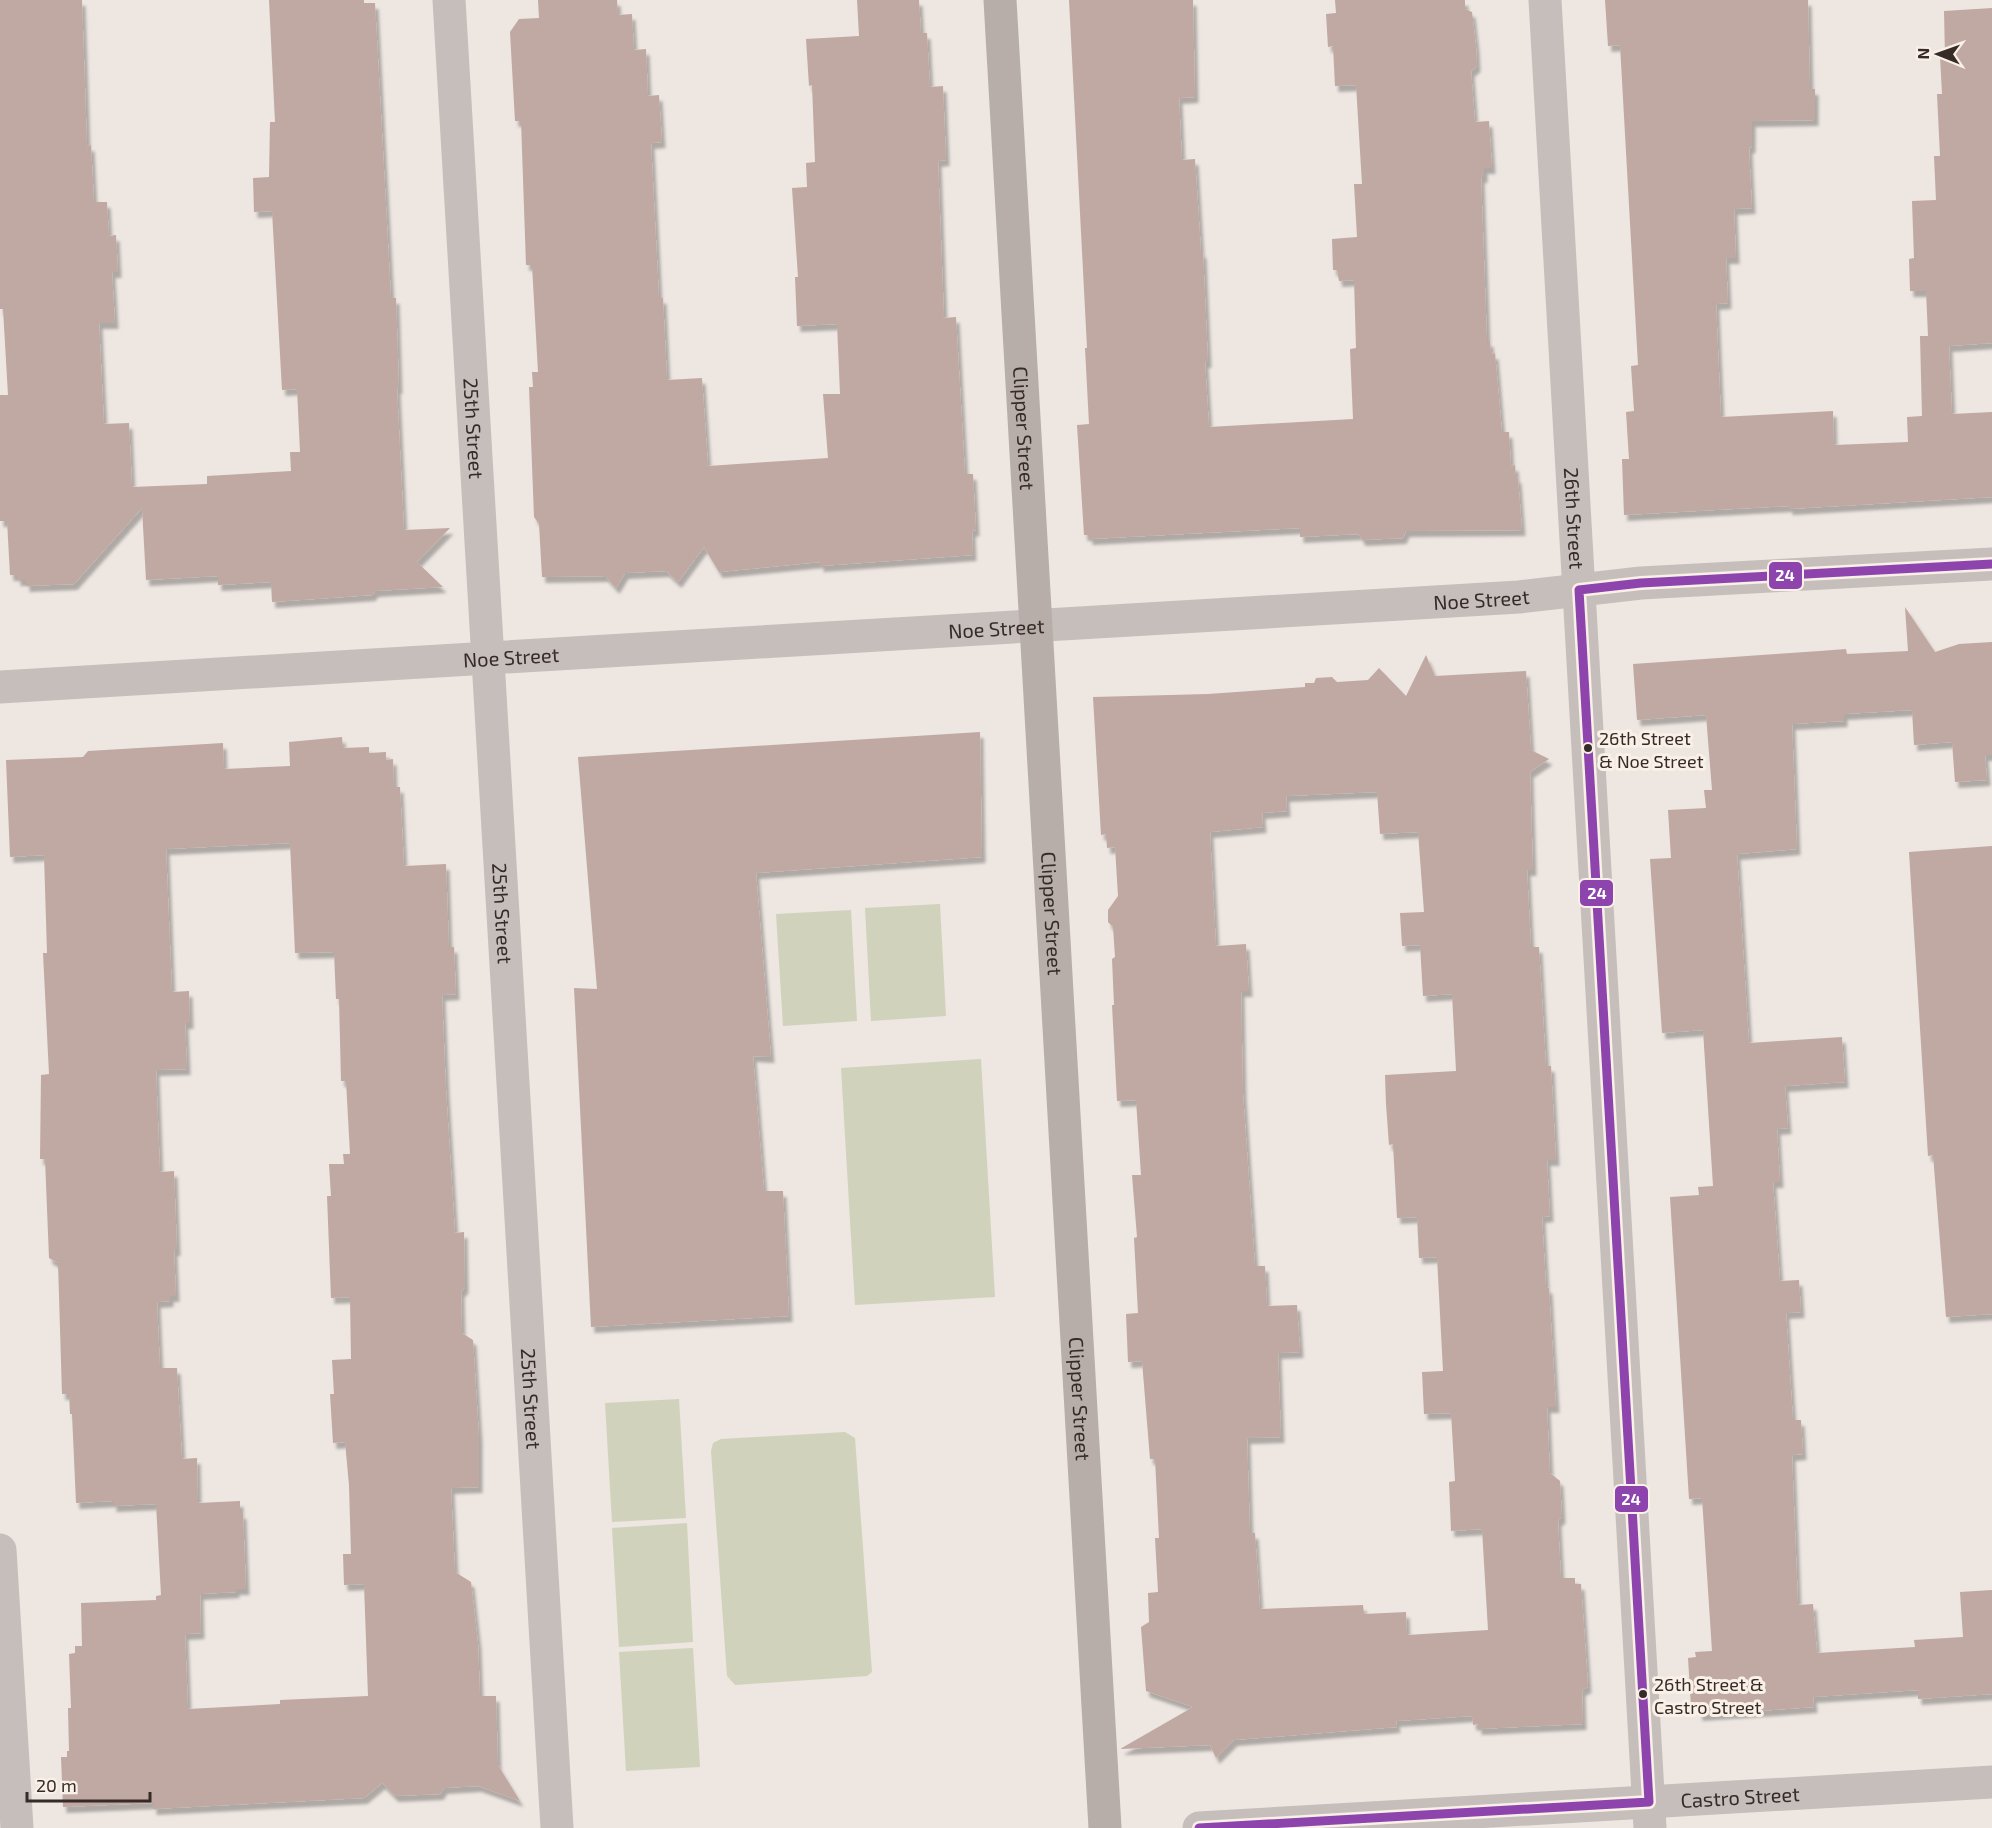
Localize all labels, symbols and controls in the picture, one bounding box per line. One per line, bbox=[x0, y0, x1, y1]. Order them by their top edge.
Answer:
north arrow bbox=[1908, 24, 1968, 84]
text: N bbox=[1913, 48, 1932, 60]
street label: Clipper Street bbox=[1009, 366, 1040, 491]
street label: 25th Street bbox=[459, 377, 489, 480]
street label: 26th Street bbox=[1560, 467, 1590, 570]
line badge: 24 bbox=[1768, 561, 1803, 590]
text: 24 bbox=[1775, 565, 1795, 584]
street label: Noe Street bbox=[1433, 584, 1531, 614]
street label: Noe Street bbox=[947, 613, 1045, 643]
street label: Noe Street bbox=[462, 642, 560, 672]
place label: 26th Street & Noe Street bbox=[1599, 727, 1704, 772]
marker: 26th Street & Noe Street bbox=[1582, 742, 1594, 754]
street label: Clipper Street bbox=[1037, 851, 1068, 976]
street label: 25th Street bbox=[488, 862, 518, 965]
line badge: 24 bbox=[1579, 879, 1614, 907]
text: 24 bbox=[1587, 883, 1607, 902]
street label: Clipper Street bbox=[1065, 1336, 1096, 1462]
street label: 25th Street bbox=[517, 1347, 547, 1450]
line badge: 24 bbox=[1614, 1485, 1649, 1513]
text: 24 bbox=[1621, 1489, 1641, 1508]
place label: 26th Street & Castro Street bbox=[1654, 1673, 1764, 1718]
marker: 26th Street & Castro Street bbox=[1637, 1688, 1649, 1700]
scale bar bbox=[27, 1765, 150, 1803]
text: 20 m bbox=[36, 1774, 77, 1796]
street label: Castro Street bbox=[1680, 1781, 1801, 1812]

